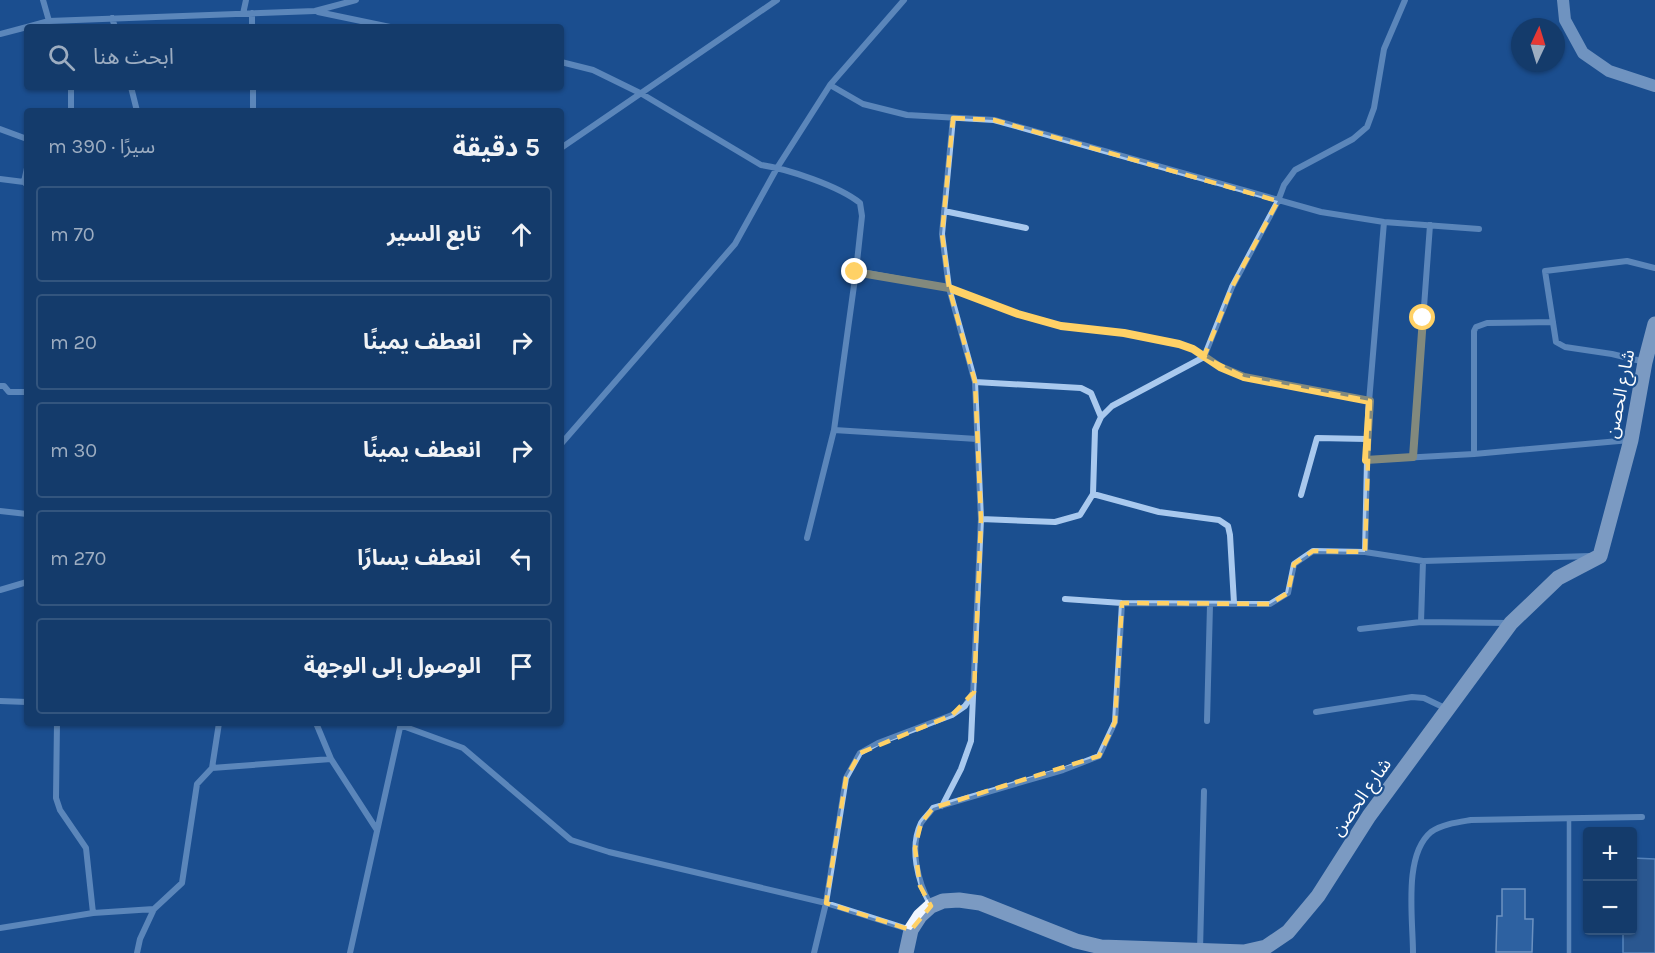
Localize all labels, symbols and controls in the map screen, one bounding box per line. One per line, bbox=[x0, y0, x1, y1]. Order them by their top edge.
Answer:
north arrow bbox=[1511, 18, 1565, 72]
search box bbox=[24, 24, 564, 90]
icon: search bbox=[45, 41, 78, 74]
text: ابحث هنا bbox=[93, 44, 174, 70]
text: 5 دقيقة bbox=[453, 132, 540, 163]
text: سيرًا · 390 m bbox=[48, 135, 155, 158]
icon: ahead bbox=[505, 218, 538, 251]
text: تابع السير bbox=[387, 221, 481, 247]
text: 70 m bbox=[50, 223, 95, 246]
route end bbox=[841, 258, 867, 284]
route start bbox=[1409, 304, 1435, 330]
icon: right bbox=[505, 326, 538, 359]
text: انعطف يمينًا bbox=[363, 329, 481, 355]
text: 20 m bbox=[50, 331, 97, 354]
street label: شارع الحصن bbox=[1601, 348, 1642, 441]
icon: right bbox=[505, 434, 538, 467]
text: انعطف يمينًا bbox=[363, 437, 481, 463]
text: 30 m bbox=[50, 439, 97, 462]
icon: left bbox=[505, 542, 538, 575]
text: انعطف يسارًا bbox=[357, 545, 481, 571]
text: 270 m bbox=[50, 547, 106, 570]
icon: arrive bbox=[505, 650, 538, 683]
text: الوصول إلى الوجهة bbox=[304, 653, 481, 679]
street label: شارع الحصن bbox=[1326, 754, 1398, 842]
map controls bbox=[1583, 827, 1637, 935]
button: + bbox=[1583, 827, 1637, 881]
button: − bbox=[1583, 881, 1637, 935]

